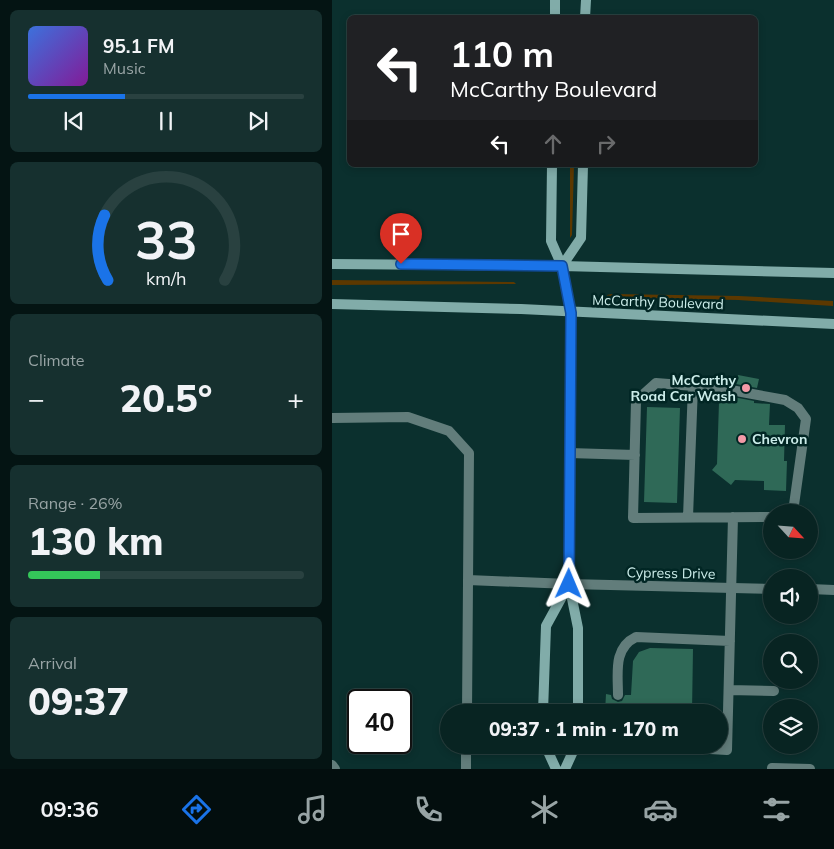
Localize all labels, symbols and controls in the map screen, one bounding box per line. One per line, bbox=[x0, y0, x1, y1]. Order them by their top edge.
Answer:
text: 110 m bbox=[450, 32, 554, 76]
text: 95.1 FM bbox=[103, 34, 175, 58]
icon: left bbox=[367, 35, 432, 100]
text: Music bbox=[103, 58, 146, 78]
text: McCarthy Boulevard bbox=[450, 75, 657, 103]
icon: previous bbox=[60, 107, 88, 135]
icon: pause bbox=[152, 107, 180, 135]
icon: next bbox=[244, 107, 272, 135]
icon: left bbox=[486, 130, 514, 158]
icon: ahead bbox=[539, 130, 567, 158]
icon: right bbox=[592, 130, 620, 158]
text: 33 bbox=[135, 207, 197, 272]
pin bbox=[380, 213, 422, 264]
icon: arrive bbox=[387, 220, 415, 248]
text: km/h bbox=[146, 267, 186, 289]
street label: McCarthy Boulevard bbox=[592, 291, 724, 313]
text: Climate bbox=[28, 350, 84, 370]
place label: McCarthy Road Car Wash bbox=[631, 371, 736, 405]
text: 20.5° bbox=[120, 374, 212, 422]
text: − bbox=[28, 381, 45, 416]
text: + bbox=[287, 381, 304, 416]
marker: McCarthy Road Car Wash bbox=[740, 382, 752, 394]
place label: Chevron bbox=[752, 430, 807, 448]
marker: Chevron bbox=[736, 433, 748, 445]
text: Range · 26% bbox=[28, 493, 123, 513]
north arrow bbox=[763, 504, 818, 559]
map controls bbox=[763, 504, 818, 754]
text: 130 km bbox=[28, 517, 164, 565]
position arrow bbox=[542, 557, 594, 609]
street label: Cypress Drive bbox=[626, 563, 716, 583]
button: sound bbox=[763, 569, 818, 624]
button: search bbox=[763, 634, 818, 689]
text: Arrival bbox=[28, 653, 77, 673]
text: 09:37 bbox=[28, 677, 129, 725]
speed limit sign: 40 bbox=[347, 689, 412, 754]
button: layers bbox=[763, 699, 818, 754]
text: 09:37 · 1 min · 170 m bbox=[489, 717, 679, 741]
icon: directions bbox=[179, 792, 214, 827]
icon: music bbox=[295, 792, 330, 827]
icon: phone bbox=[411, 792, 446, 827]
icon: climate bbox=[527, 792, 562, 827]
icon: car bbox=[643, 792, 678, 827]
icon: filters bbox=[759, 792, 794, 827]
text: 09:36 bbox=[40, 795, 99, 823]

